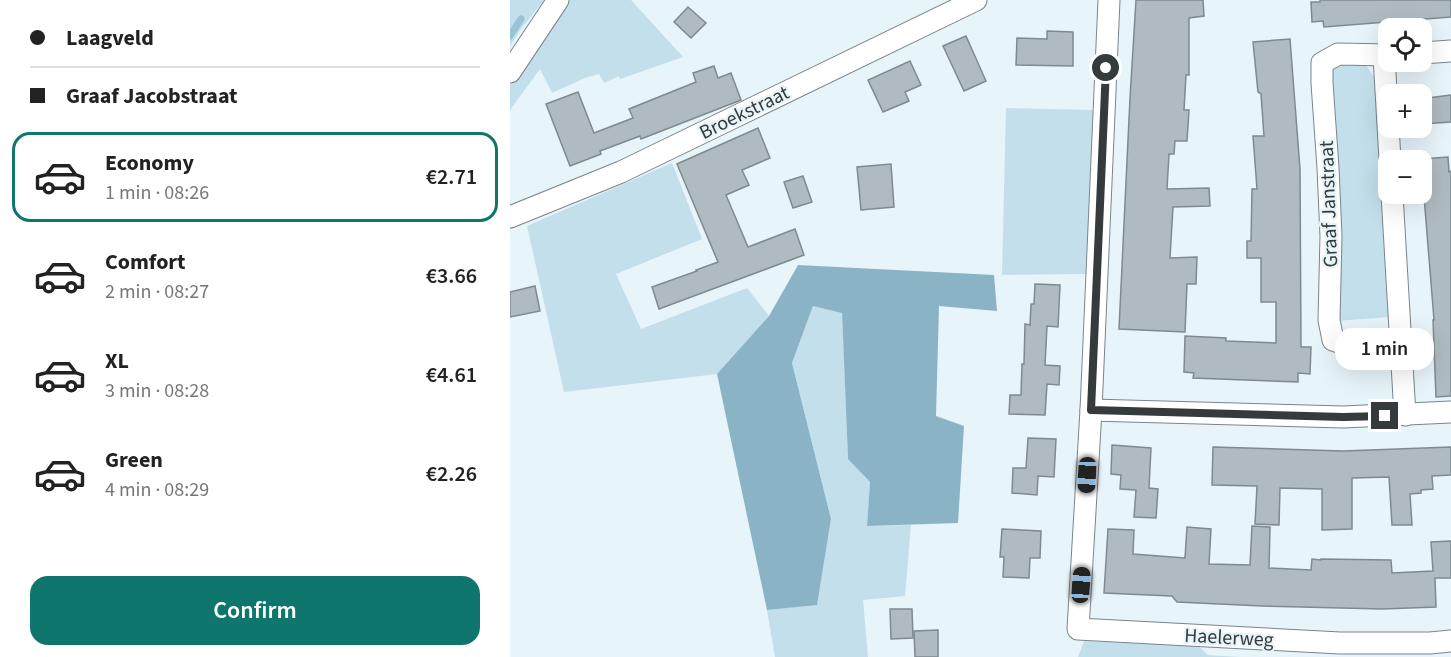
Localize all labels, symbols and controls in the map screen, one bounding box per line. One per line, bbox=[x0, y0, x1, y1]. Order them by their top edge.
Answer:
map controls bbox=[1378, 18, 1432, 204]
button: locate bbox=[1378, 18, 1432, 72]
text: Laagveld bbox=[66, 22, 154, 54]
route start bbox=[1092, 54, 1119, 81]
street label: Broekstraat bbox=[695, 79, 794, 147]
text: Graaf Jacobstraat bbox=[66, 80, 238, 112]
button: + bbox=[1378, 84, 1432, 138]
street label: Graaf Janstraat bbox=[1313, 140, 1345, 268]
text: Economy bbox=[105, 147, 194, 179]
icon: car bbox=[33, 150, 87, 204]
button: − bbox=[1378, 150, 1432, 204]
text: €2.71 bbox=[426, 161, 477, 193]
text: 1 min · 08:26 bbox=[105, 179, 209, 207]
text: Comfort bbox=[105, 246, 186, 278]
icon: car bbox=[33, 249, 87, 303]
text: €3.66 bbox=[426, 260, 477, 292]
text: 2 min · 08:27 bbox=[105, 278, 209, 306]
callout: 1 min bbox=[1336, 329, 1434, 371]
text: 1 min bbox=[1361, 335, 1408, 363]
text: XL bbox=[105, 345, 129, 377]
icon: car bbox=[33, 348, 87, 402]
text: €4.61 bbox=[426, 359, 477, 391]
text: 3 min · 08:28 bbox=[105, 377, 209, 405]
route end bbox=[1371, 402, 1398, 429]
text: Green bbox=[105, 444, 163, 476]
icon: car bbox=[33, 447, 87, 501]
car bbox=[1077, 457, 1097, 493]
text: €2.26 bbox=[426, 458, 477, 490]
text: 4 min · 08:29 bbox=[105, 476, 209, 504]
car bbox=[1071, 566, 1091, 604]
button: Confirm bbox=[30, 576, 480, 645]
street label: Haelerweg bbox=[1184, 622, 1274, 654]

